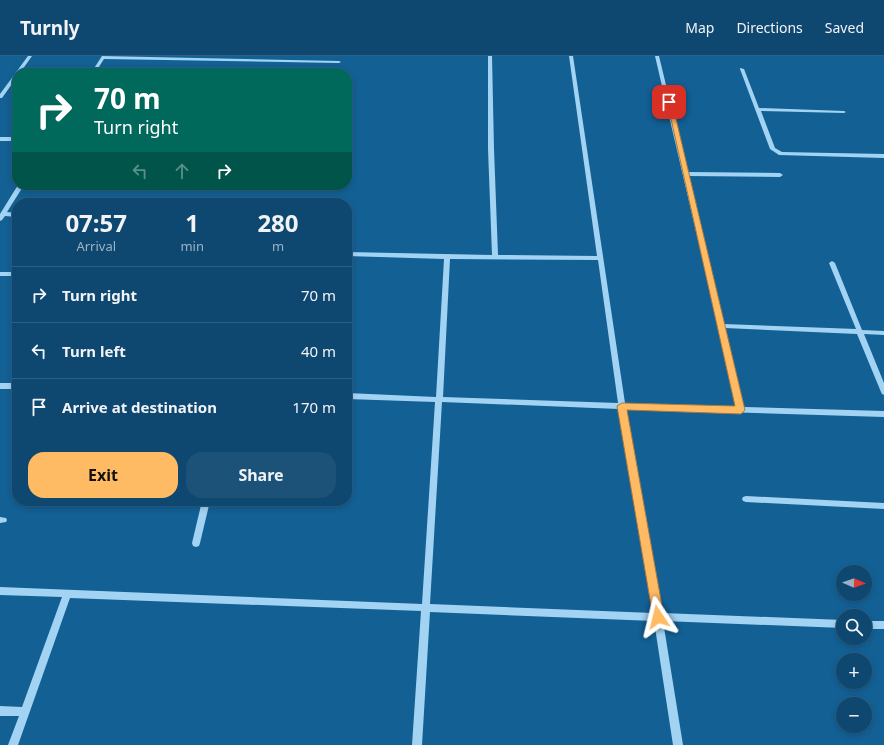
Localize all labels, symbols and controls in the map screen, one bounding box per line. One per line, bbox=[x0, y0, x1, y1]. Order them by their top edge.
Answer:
text: Turnly bbox=[20, 15, 80, 41]
text: Map bbox=[685, 18, 714, 37]
text: Directions bbox=[736, 18, 803, 37]
text: Saved bbox=[825, 18, 864, 37]
text: 70 m bbox=[94, 79, 161, 117]
icon: right bbox=[28, 84, 80, 136]
pin bbox=[652, 85, 686, 119]
icon: arrive bbox=[658, 91, 680, 113]
text: Turn right bbox=[94, 115, 178, 139]
icon: left bbox=[129, 160, 151, 182]
icon: ahead bbox=[171, 160, 193, 182]
icon: right bbox=[213, 160, 235, 182]
text: 07:57 bbox=[65, 206, 127, 239]
text: 1 bbox=[185, 206, 199, 239]
text: 280 bbox=[257, 206, 299, 239]
text: Arrival bbox=[76, 237, 116, 255]
text: min bbox=[180, 237, 204, 255]
text: m bbox=[272, 237, 284, 255]
icon: right bbox=[28, 284, 50, 306]
text: Turn right bbox=[62, 285, 137, 305]
text: 70 m bbox=[301, 285, 336, 305]
icon: left bbox=[28, 340, 50, 362]
text: Turn left bbox=[62, 341, 126, 361]
text: 40 m bbox=[301, 341, 336, 361]
icon: arrive bbox=[28, 396, 50, 418]
text: Arrive at destination bbox=[62, 397, 217, 417]
text: 170 m bbox=[292, 397, 336, 417]
button: Exit bbox=[28, 452, 178, 498]
button: Share bbox=[186, 452, 336, 498]
north arrow bbox=[836, 565, 872, 601]
map controls bbox=[836, 565, 872, 733]
position arrow bbox=[637, 596, 679, 638]
button: search bbox=[836, 609, 872, 645]
button: + bbox=[836, 653, 872, 689]
button: − bbox=[836, 697, 872, 733]

